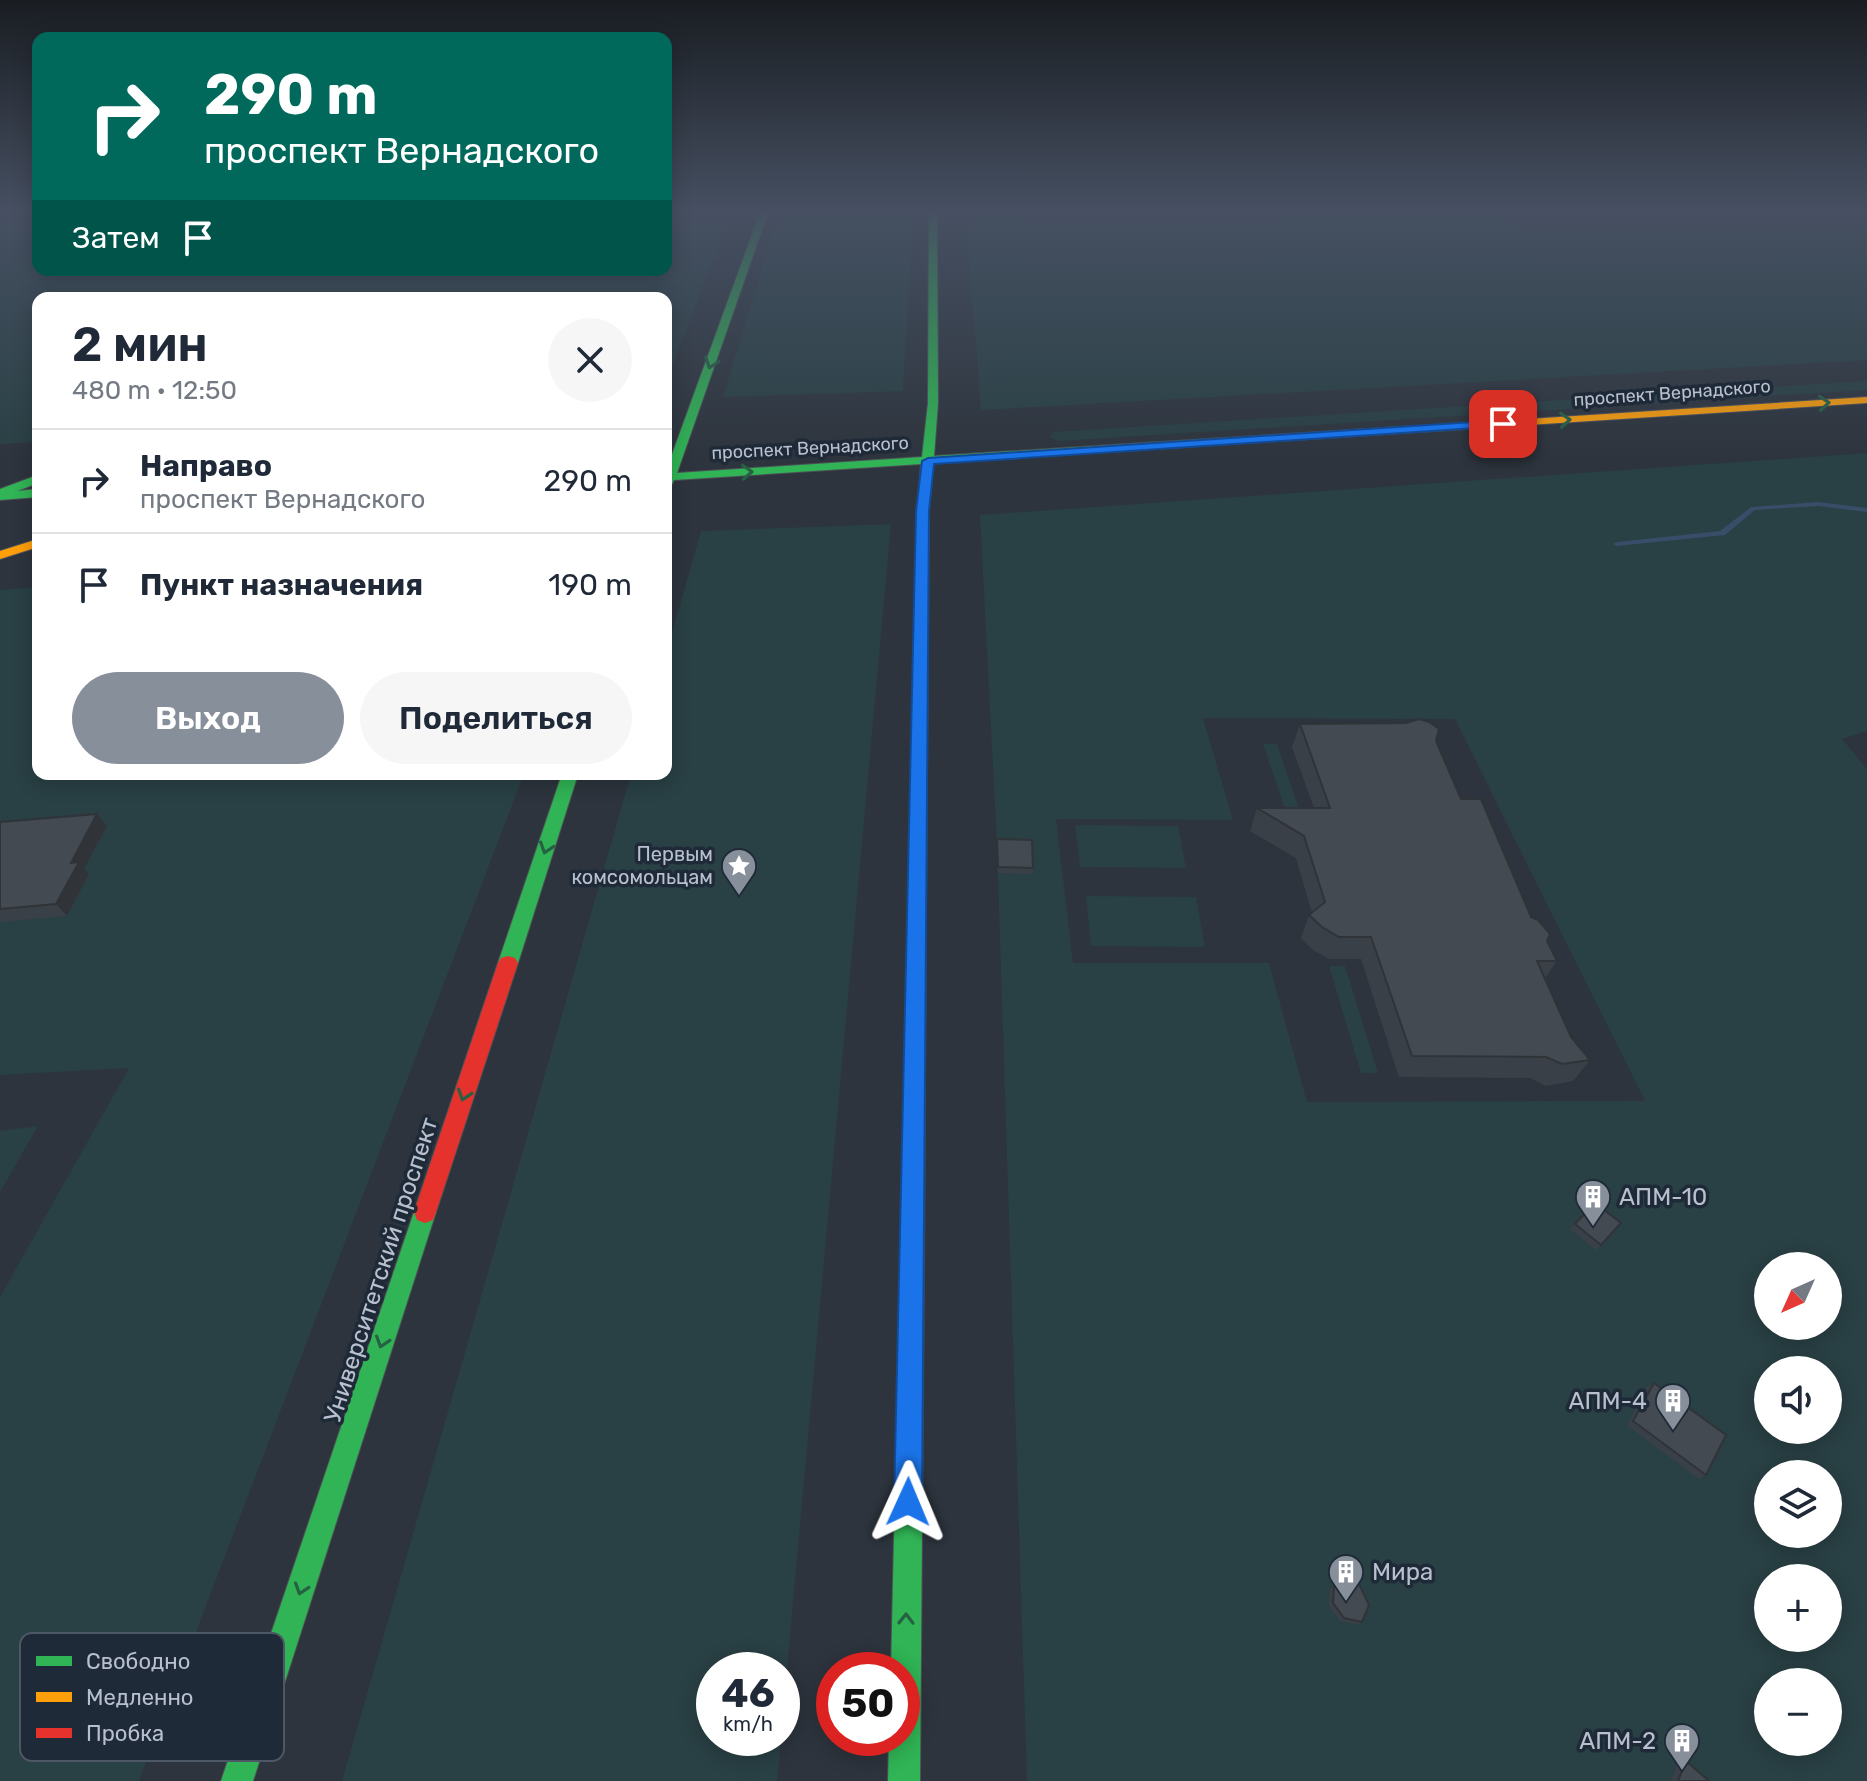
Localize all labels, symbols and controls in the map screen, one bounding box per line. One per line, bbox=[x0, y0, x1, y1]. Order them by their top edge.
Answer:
text: 290 m bbox=[204, 62, 378, 128]
icon: right bbox=[72, 64, 176, 168]
text: проспект Вернадского bbox=[204, 129, 599, 172]
icon: arrive bbox=[176, 216, 220, 260]
text: Затем bbox=[72, 220, 160, 256]
text: 2 мин bbox=[72, 316, 208, 373]
button: close bbox=[548, 318, 632, 402]
one-way arrow bbox=[705, 355, 721, 369]
text: 480 m · 12:50 bbox=[72, 375, 237, 406]
street label: проспект Вернадского bbox=[1573, 375, 1771, 411]
pin bbox=[1469, 390, 1537, 458]
one-way arrow bbox=[1818, 395, 1831, 412]
icon: arrive bbox=[1481, 402, 1525, 446]
one-way arrow bbox=[1559, 412, 1572, 429]
street label: проспект Вернадского bbox=[711, 432, 909, 464]
text: Направо bbox=[140, 448, 272, 484]
icon: right bbox=[72, 459, 116, 503]
text: 290 m bbox=[544, 463, 632, 499]
one-way arrow bbox=[741, 464, 754, 481]
text: проспект Вернадского bbox=[140, 484, 425, 515]
icon: arrive bbox=[72, 563, 116, 607]
text: Пункт назначения bbox=[140, 567, 423, 603]
text: 190 m bbox=[548, 567, 632, 603]
button: Выход bbox=[72, 672, 344, 764]
button: Поделиться bbox=[360, 672, 632, 764]
one-way arrow bbox=[539, 840, 555, 854]
place label: Первым комсомольцам bbox=[572, 842, 713, 889]
place icon: Первым комсомольцам bbox=[720, 847, 758, 897]
one-way arrow bbox=[457, 1088, 473, 1101]
street label: Университетский проспект bbox=[318, 1114, 444, 1426]
building icon: АПМ-10 bbox=[1574, 1178, 1612, 1228]
place label: АПМ-10 bbox=[1619, 1183, 1707, 1211]
north arrow bbox=[1754, 1252, 1842, 1340]
map controls bbox=[1754, 1252, 1842, 1756]
one-way arrow bbox=[376, 1334, 392, 1348]
button: sound bbox=[1754, 1356, 1842, 1444]
building icon: АПМ-4 bbox=[1654, 1382, 1692, 1432]
place label: АПМ-4 bbox=[1568, 1387, 1647, 1415]
position arrow bbox=[866, 1460, 950, 1544]
button: layers bbox=[1754, 1460, 1842, 1548]
building icon: Мира bbox=[1327, 1553, 1365, 1603]
place label: Мира bbox=[1372, 1558, 1433, 1586]
button: + bbox=[1754, 1564, 1842, 1652]
one-way arrow bbox=[294, 1581, 310, 1595]
one-way arrow bbox=[897, 1612, 915, 1625]
legend bbox=[20, 1633, 284, 1761]
text: Свободно bbox=[86, 1648, 190, 1675]
speed limit sign: 50 bbox=[816, 1652, 920, 1756]
button: − bbox=[1754, 1668, 1842, 1756]
text: 46 bbox=[721, 1670, 775, 1717]
text: Медленно bbox=[86, 1684, 194, 1711]
text: km/h bbox=[723, 1712, 773, 1736]
text: Пробка bbox=[86, 1720, 164, 1747]
building icon: АПМ-2 bbox=[1663, 1722, 1701, 1772]
place label: АПМ-2 bbox=[1579, 1727, 1656, 1755]

